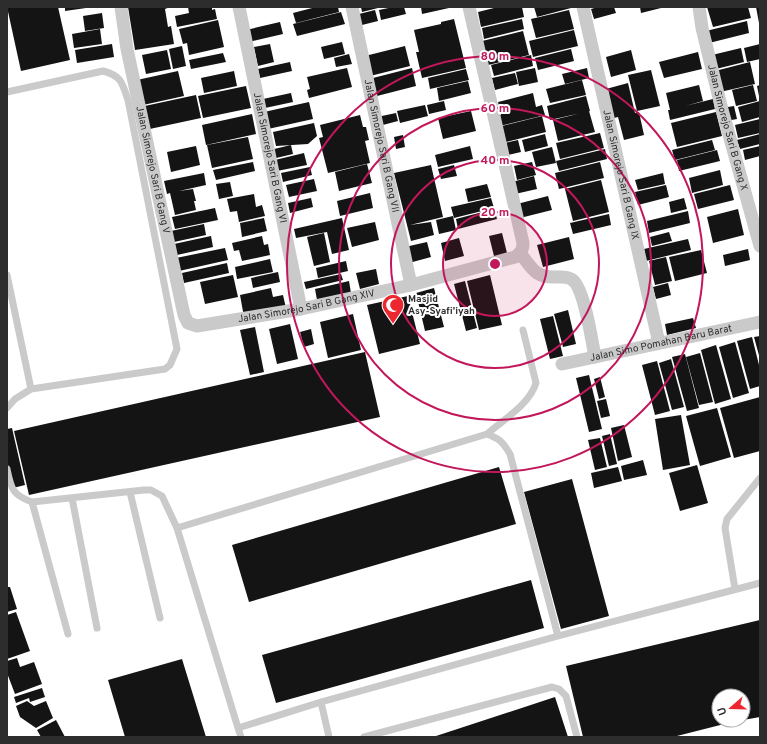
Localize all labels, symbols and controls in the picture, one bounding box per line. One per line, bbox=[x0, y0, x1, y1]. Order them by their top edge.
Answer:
text: 80 m bbox=[481, 49, 509, 65]
street label: Jalan Simorejo Sari B Gang X bbox=[705, 63, 751, 192]
street label: Jalan Simorejo Sari B Gang VII bbox=[361, 78, 402, 214]
street label: Jalan Simorejo Sari B Gang VI bbox=[250, 91, 290, 224]
text: 60 m bbox=[481, 101, 509, 117]
street label: Jalan Simorejo Sari B Gang V bbox=[133, 105, 173, 235]
street label: Jalan Simorejo Sari B Gang IX bbox=[600, 108, 642, 241]
text: 40 m bbox=[480, 153, 510, 169]
text: 20 m bbox=[481, 205, 509, 221]
centre of rings bbox=[488, 257, 502, 271]
street label: Jalan Simorejo Sari B Gang XIV bbox=[237, 286, 376, 326]
mosque icon: Masjid Asy-Syafi'iyah bbox=[380, 292, 406, 325]
place label: Masjid Asy-Syafi'iyah bbox=[408, 293, 475, 318]
street label: Jalan Simo Pomahan Baru Barat bbox=[588, 322, 733, 364]
north arrow bbox=[711, 688, 751, 728]
text: U bbox=[715, 705, 730, 717]

